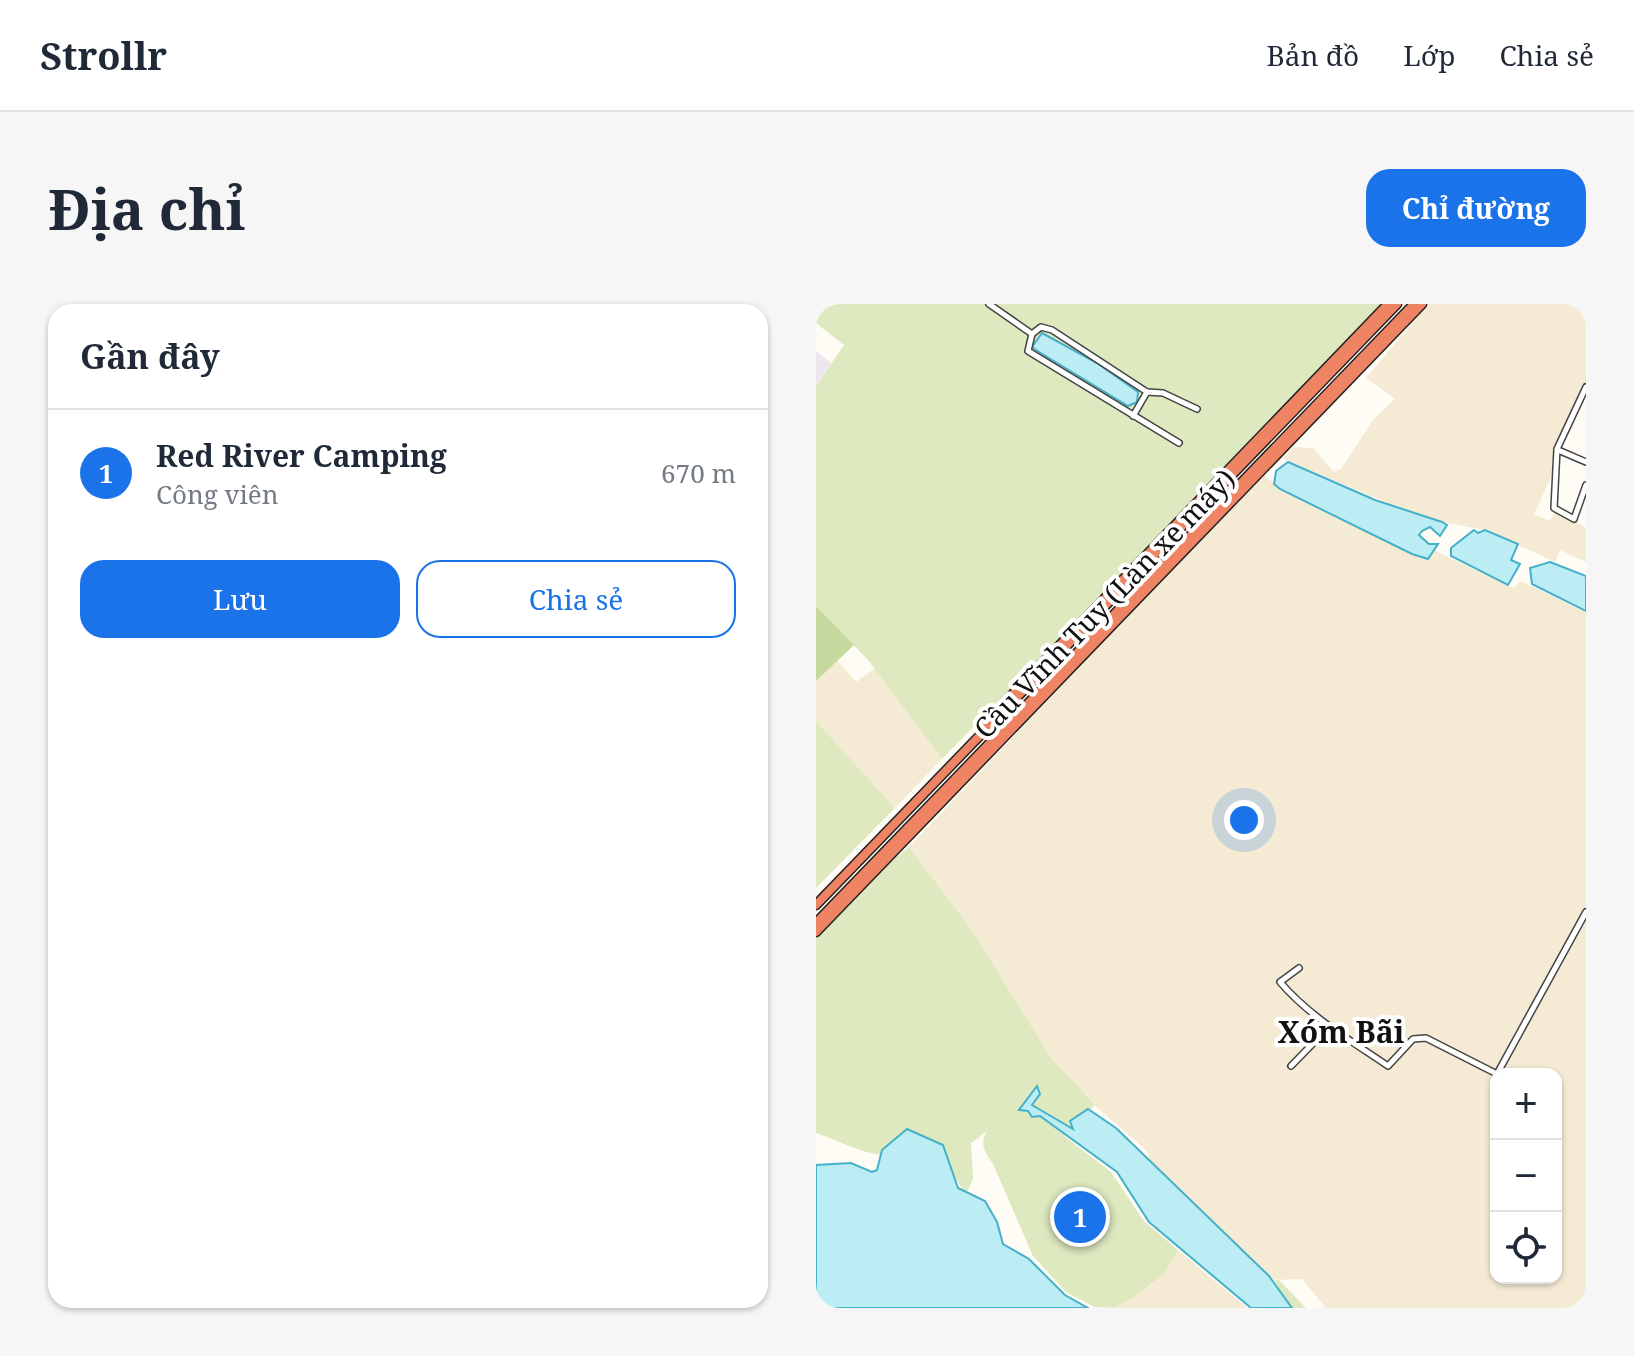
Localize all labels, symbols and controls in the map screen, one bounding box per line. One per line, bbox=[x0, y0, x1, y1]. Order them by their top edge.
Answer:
text: Strollr bbox=[40, 29, 167, 81]
text: Bản đồ bbox=[1266, 36, 1359, 74]
text: Lớp bbox=[1403, 36, 1455, 74]
text: Chia sẻ bbox=[1499, 36, 1594, 74]
button: Chỉ đường bbox=[1366, 169, 1586, 247]
text: Địa chỉ bbox=[48, 170, 245, 246]
text: Gần đây bbox=[80, 333, 220, 379]
text: Red River Camping bbox=[156, 435, 447, 476]
text: 1 bbox=[99, 455, 113, 491]
text: 670 m bbox=[661, 455, 736, 491]
street label: Cầu Vĩnh Tuy (Làn xe máy) bbox=[965, 460, 1243, 746]
text: Công viên bbox=[156, 476, 279, 512]
button: Lưu bbox=[80, 560, 400, 638]
button: Chia sẻ bbox=[416, 560, 736, 638]
your location bbox=[1224, 800, 1264, 840]
district label: Xóm Bãi bbox=[1278, 1011, 1405, 1052]
map controls bbox=[1490, 1068, 1562, 1284]
button: + bbox=[1490, 1068, 1562, 1140]
button: − bbox=[1490, 1140, 1562, 1212]
pin: 1 bbox=[1054, 1187, 1106, 1247]
button: locate bbox=[1490, 1212, 1562, 1284]

